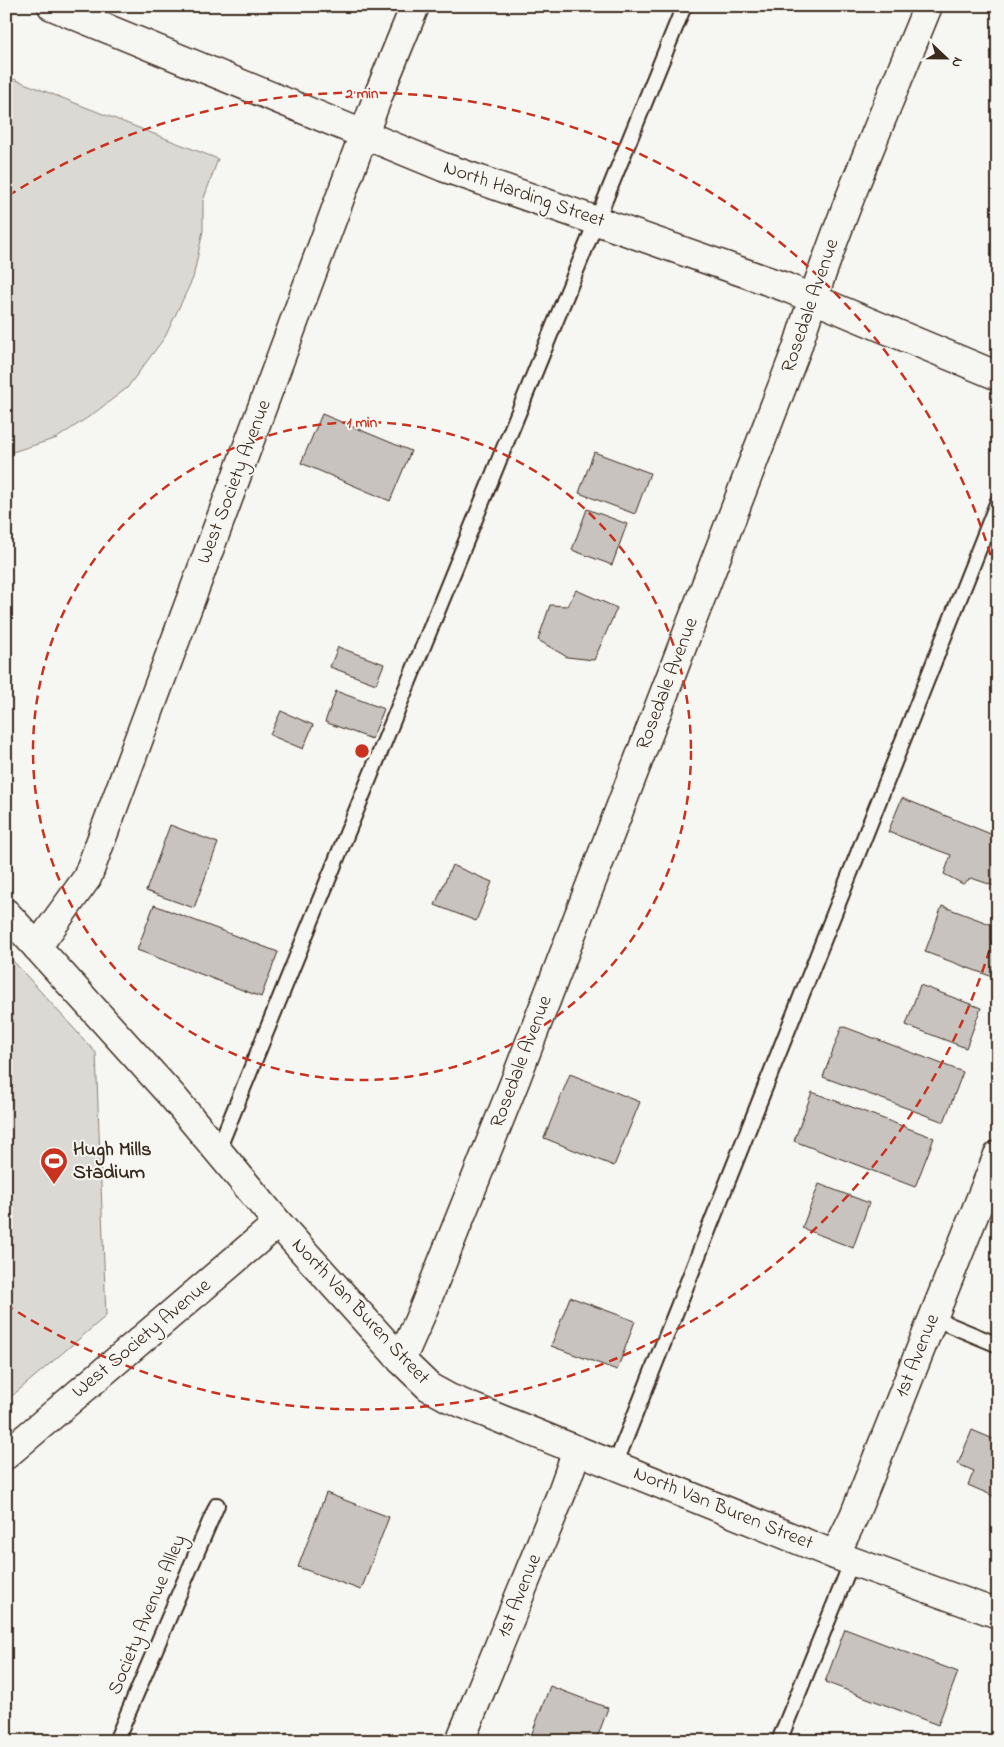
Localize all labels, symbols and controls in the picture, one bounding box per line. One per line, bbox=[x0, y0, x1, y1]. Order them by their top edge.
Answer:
north arrow bbox=[922, 32, 972, 82]
text: N bbox=[945, 54, 968, 71]
text: 2 min bbox=[345, 83, 379, 105]
street label: North Harding Street bbox=[439, 154, 609, 237]
street label: Rosedale Avenue bbox=[775, 235, 847, 377]
street label: West Society Avenue bbox=[190, 396, 280, 568]
text: 1 min bbox=[347, 412, 378, 434]
street label: Rosedale Avenue bbox=[629, 614, 707, 754]
centre of rings bbox=[353, 742, 371, 760]
street label: Rosedale Avenue bbox=[483, 992, 561, 1132]
place label: Hugh Mills Stadium bbox=[73, 1136, 151, 1188]
sports icon: Hugh Mills Stadium bbox=[39, 1146, 69, 1185]
street label: North Van Buren Street bbox=[284, 1232, 436, 1392]
street label: West Society Avenue bbox=[66, 1272, 218, 1406]
street label: 1st Avenue bbox=[888, 1310, 948, 1402]
street label: North Van Buren Street bbox=[629, 1460, 818, 1558]
street label: Society Avenue Alley bbox=[101, 1530, 195, 1700]
street label: 1st Avenue bbox=[490, 1550, 550, 1642]

